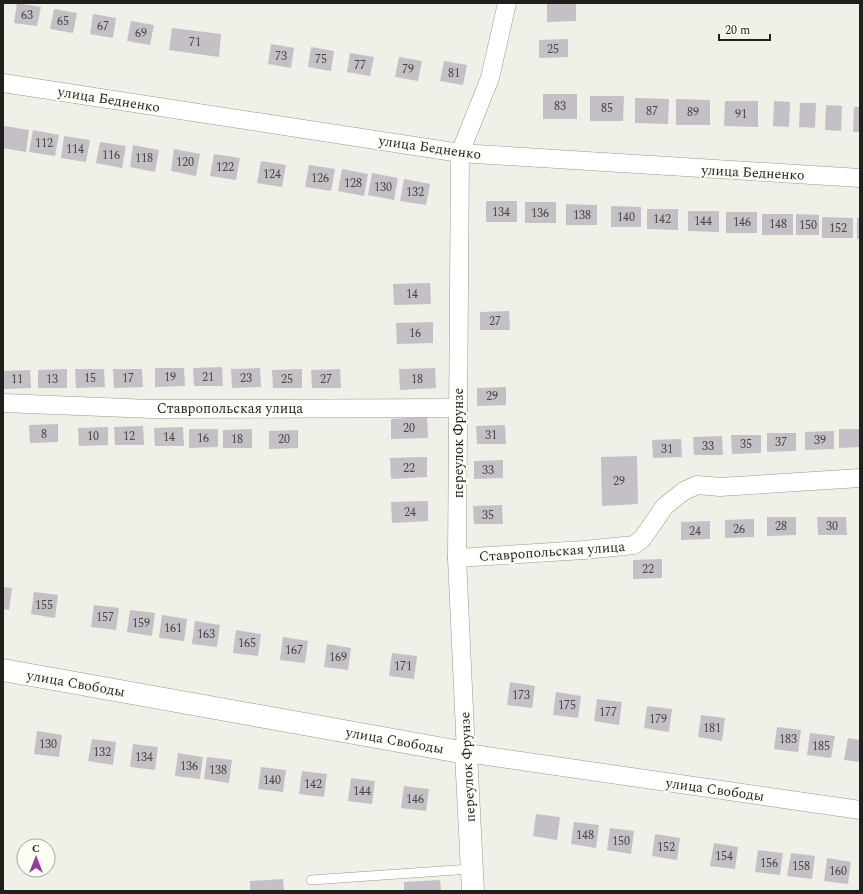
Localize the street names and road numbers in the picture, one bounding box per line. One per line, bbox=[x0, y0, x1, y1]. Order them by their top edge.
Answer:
street label: улица Бедненко bbox=[55, 81, 162, 118]
street label: улица Бедненко bbox=[376, 130, 483, 165]
street label: улица Бедненко bbox=[700, 159, 805, 186]
street label: переулок Фрунзе bbox=[448, 388, 469, 498]
street label: Ставропольская улица bbox=[157, 398, 303, 419]
street label: Ставропольская улица bbox=[478, 536, 626, 567]
street label: улица Свободы bbox=[24, 664, 127, 702]
street label: переулок Фрунзе bbox=[454, 711, 481, 823]
street label: улица Свободы bbox=[343, 721, 446, 759]
street label: улица Свободы bbox=[663, 772, 765, 807]

